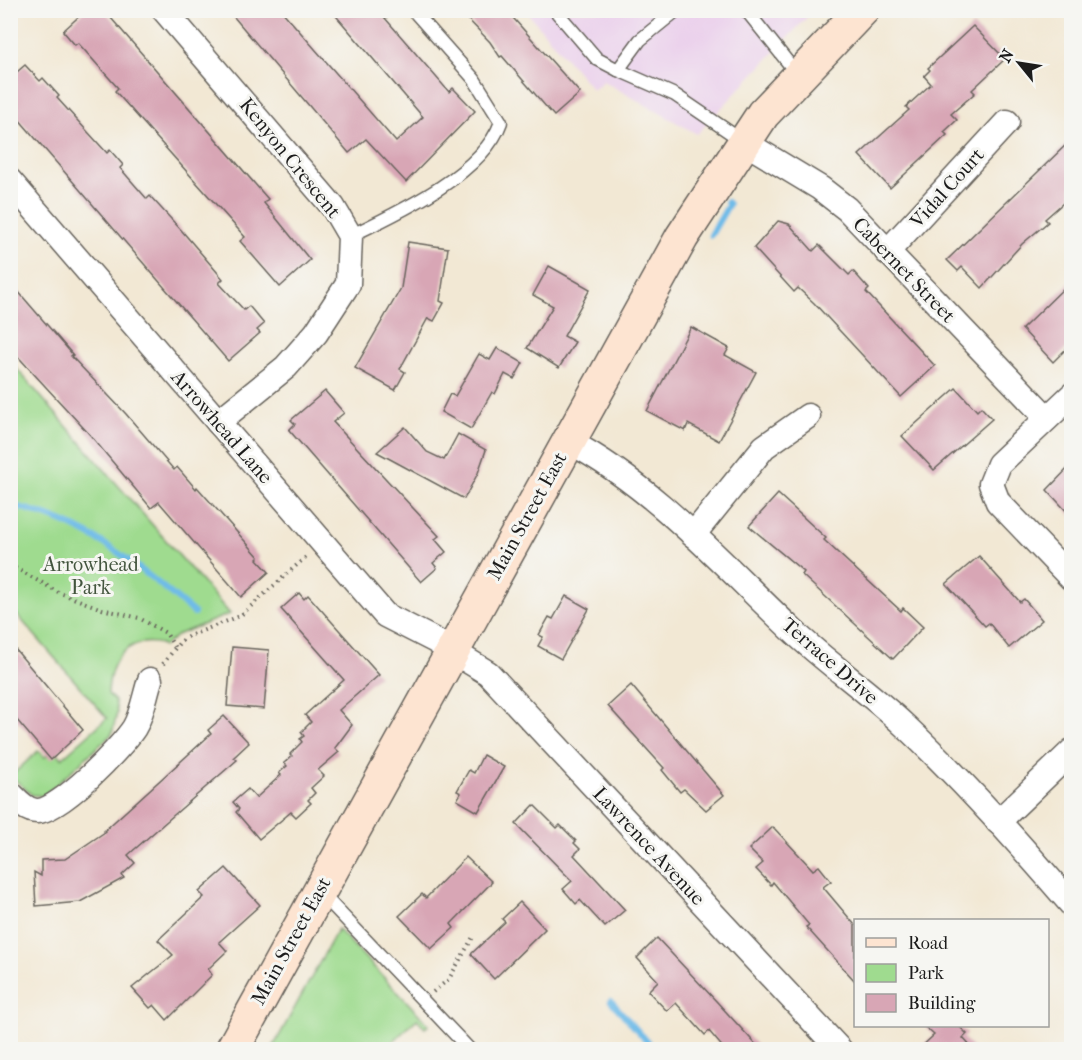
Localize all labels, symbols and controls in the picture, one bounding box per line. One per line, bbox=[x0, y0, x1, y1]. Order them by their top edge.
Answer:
north arrow bbox=[989, 33, 1049, 93]
text: N bbox=[995, 45, 1018, 66]
street label: Kenyon Crescent bbox=[235, 93, 345, 223]
street label: Vidal Court bbox=[905, 143, 989, 233]
street label: Cabernet Street bbox=[848, 213, 960, 327]
street label: Arrowhead Lane bbox=[166, 365, 278, 488]
street label: Main Street East bbox=[482, 448, 572, 584]
park label: Arrowhead Park bbox=[42, 553, 140, 599]
street label: Terrace Drive bbox=[777, 613, 883, 709]
street label: Lawrence Avenue bbox=[588, 782, 710, 910]
street label: Main Street East bbox=[246, 873, 336, 1009]
legend bbox=[854, 919, 1049, 1027]
text: Road bbox=[908, 933, 948, 954]
text: Park bbox=[908, 963, 945, 984]
text: Building bbox=[908, 993, 976, 1014]

